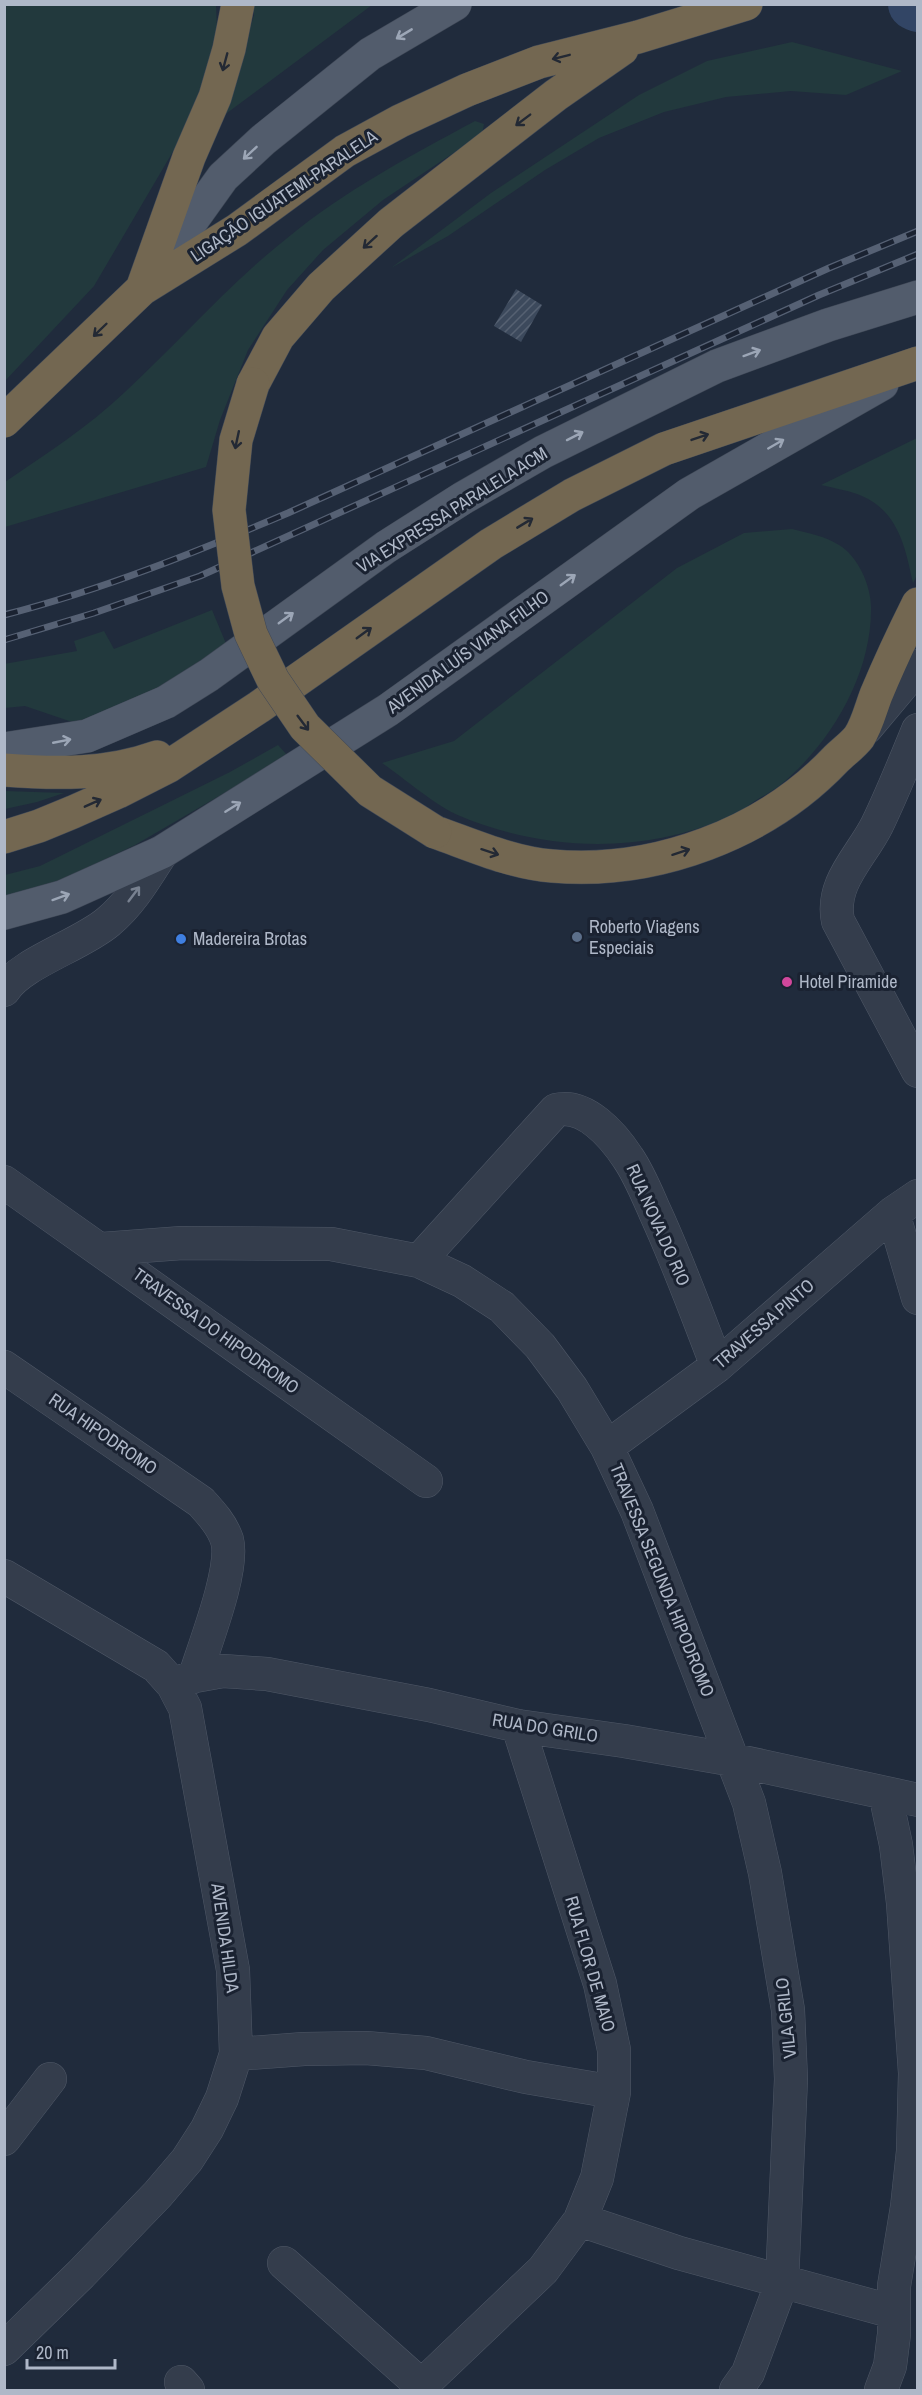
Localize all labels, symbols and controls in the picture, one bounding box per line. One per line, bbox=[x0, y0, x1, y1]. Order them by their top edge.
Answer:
one-way arrow bbox=[396, 29, 413, 41]
one-way arrow bbox=[552, 51, 571, 63]
one-way arrow bbox=[219, 52, 230, 71]
one-way arrow bbox=[515, 114, 531, 127]
street label: LIGAÇÃO IGUATEMI-PARALELA bbox=[185, 124, 382, 267]
one-way arrow bbox=[243, 145, 258, 159]
one-way arrow bbox=[363, 235, 378, 249]
one-way arrow bbox=[93, 322, 108, 337]
one-way arrow bbox=[742, 347, 760, 358]
one-way arrow bbox=[566, 429, 584, 441]
one-way arrow bbox=[231, 430, 242, 449]
one-way arrow bbox=[690, 430, 709, 441]
one-way arrow bbox=[767, 438, 784, 450]
street label: VIA EXPRESSA PARALELA ACM bbox=[352, 441, 552, 579]
one-way arrow bbox=[516, 517, 533, 529]
one-way arrow bbox=[560, 574, 576, 586]
street label: AVENIDA LUÍS VIANA FILHO bbox=[381, 584, 554, 720]
one-way arrow bbox=[278, 612, 294, 625]
one-way arrow bbox=[356, 627, 372, 639]
one-way arrow bbox=[296, 715, 309, 731]
one-way arrow bbox=[52, 735, 72, 746]
one-way arrow bbox=[84, 797, 102, 809]
one-way arrow bbox=[224, 801, 241, 813]
one-way arrow bbox=[671, 846, 690, 857]
one-way arrow bbox=[480, 847, 499, 858]
one-way arrow bbox=[128, 886, 140, 902]
one-way arrow bbox=[51, 890, 69, 901]
place label: Roberto Viagens Especiais bbox=[589, 914, 700, 960]
place label: Madereira Brotas bbox=[193, 926, 307, 951]
marker: Roberto Viagens Especiais bbox=[570, 930, 584, 944]
marker: Madereira Brotas bbox=[174, 932, 188, 946]
place label: Hotel Piramide bbox=[799, 969, 897, 994]
marker: Hotel Piramide bbox=[780, 975, 794, 989]
street label: RUA NOVA DO RIO bbox=[620, 1160, 697, 1290]
street label: TRAVESSA DO HIPODROMO bbox=[128, 1262, 304, 1399]
street label: TRAVESSA PINTO bbox=[708, 1273, 819, 1374]
street label: RUA HIPODROMO bbox=[44, 1387, 163, 1480]
street label: TRAVESSA SEGUNDA HIPODROMO bbox=[604, 1459, 721, 1700]
street label: RUA DO GRILO bbox=[490, 1707, 600, 1748]
street label: AVENIDA HILDA bbox=[205, 1880, 246, 1995]
street label: RUA FLOR DE MAIO bbox=[559, 1893, 622, 2035]
street label: VILA GRILO bbox=[769, 1976, 802, 2060]
scale bar bbox=[27, 2332, 116, 2370]
text: 20 m bbox=[36, 2340, 69, 2365]

